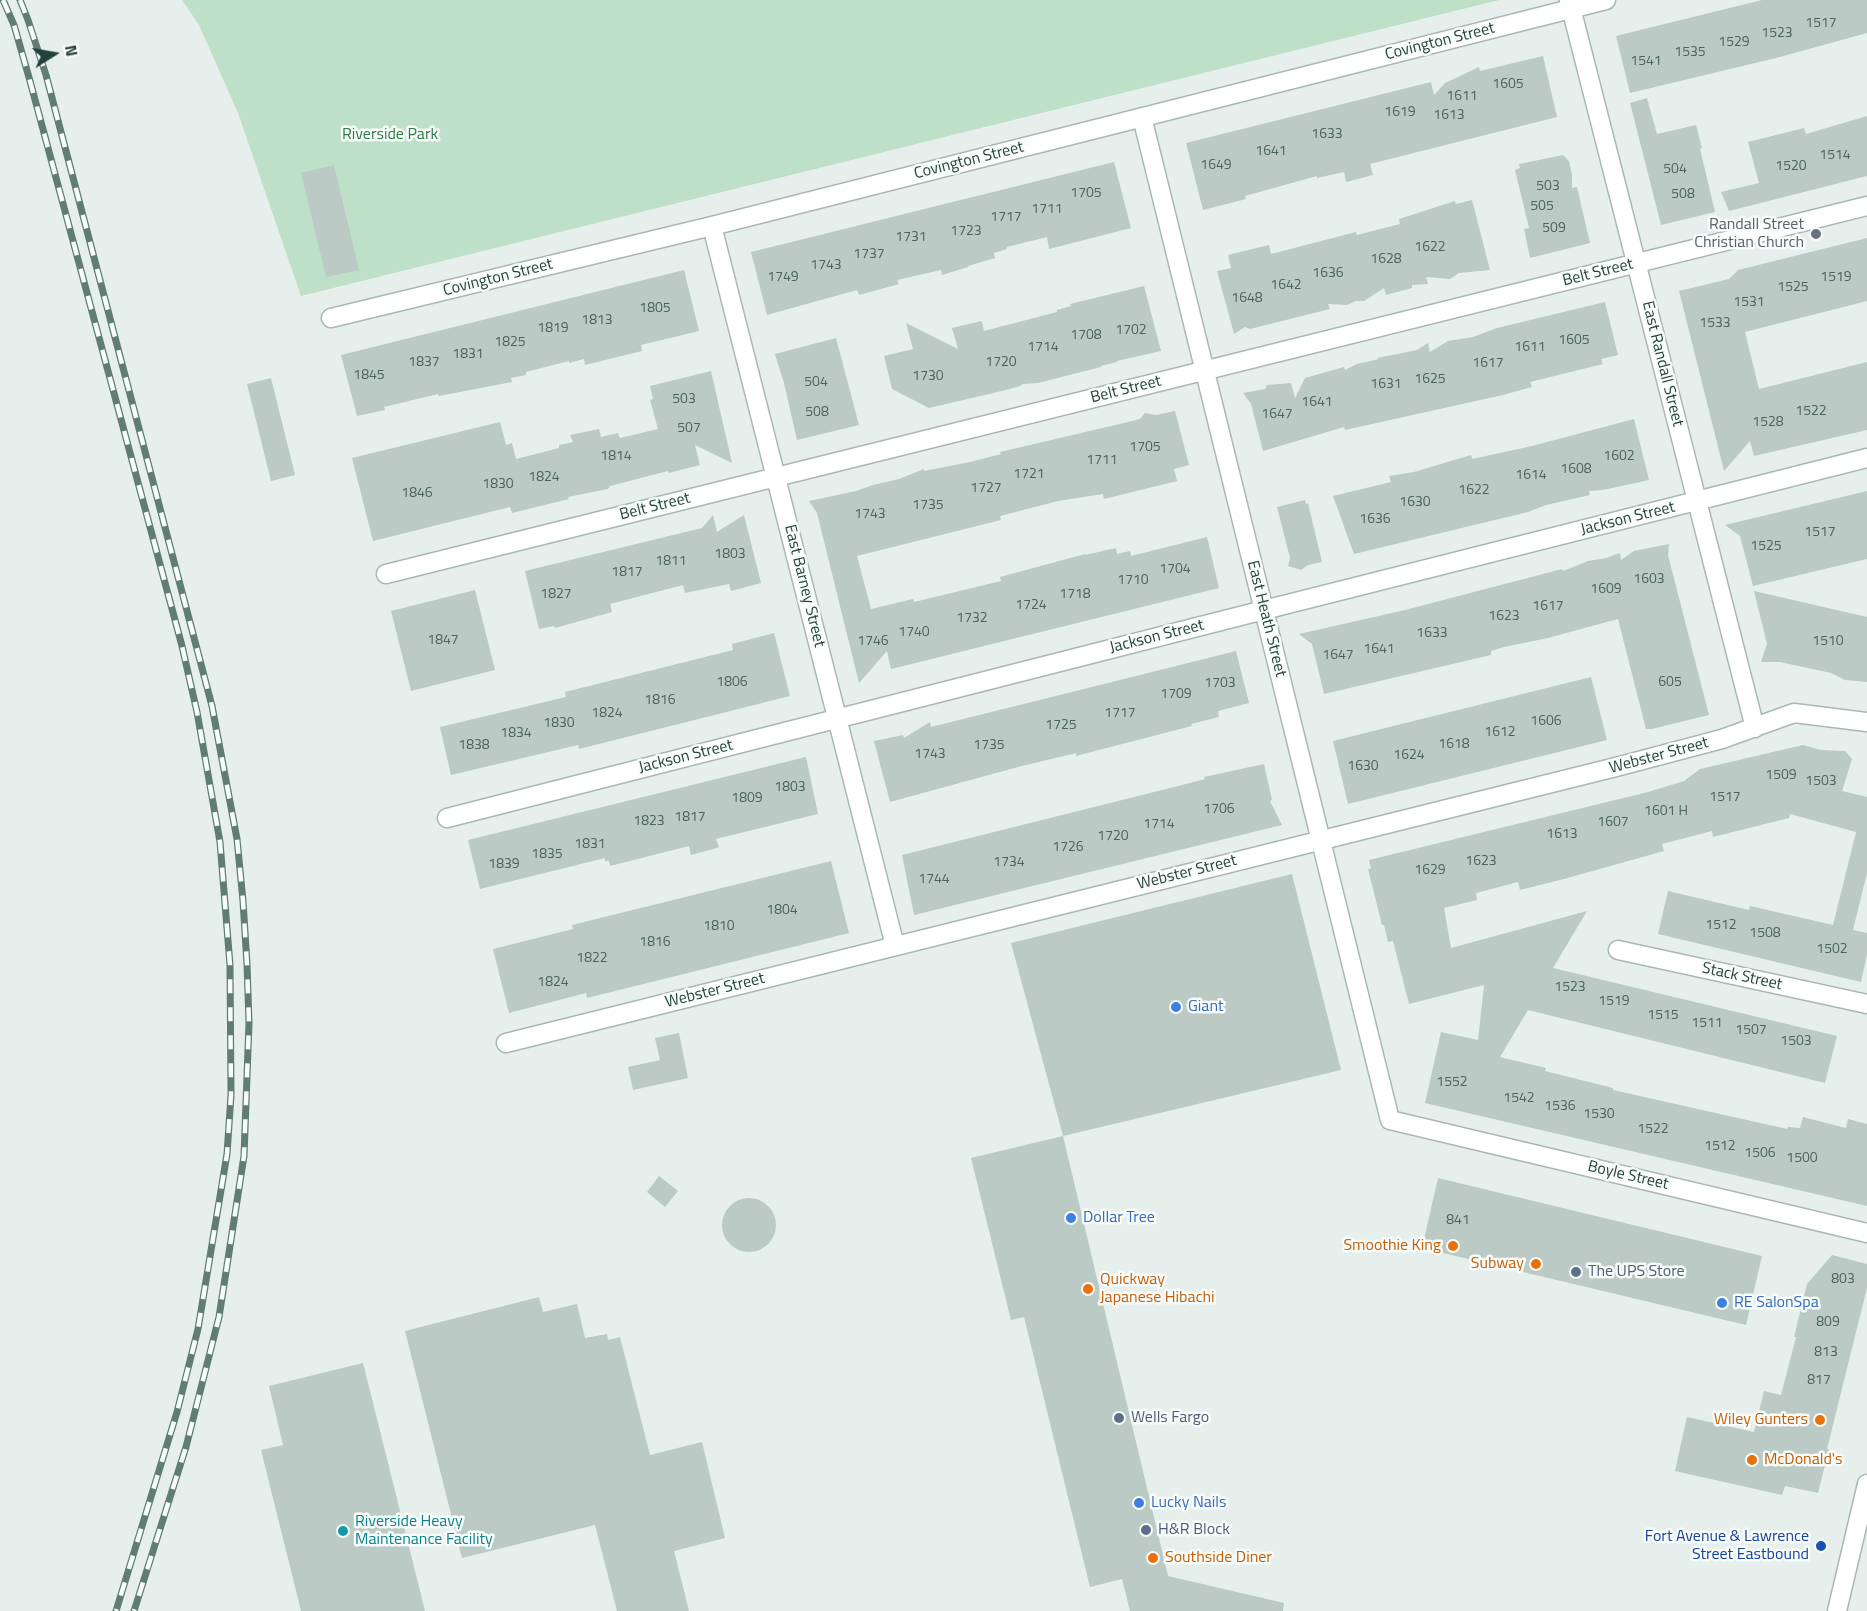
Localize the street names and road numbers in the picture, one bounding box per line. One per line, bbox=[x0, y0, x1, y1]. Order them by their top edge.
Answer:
street label: Covington Street bbox=[1383, 19, 1497, 65]
street label: Covington Street bbox=[912, 138, 1026, 184]
street label: Covington Street bbox=[441, 255, 555, 301]
street label: Belt Street bbox=[1561, 255, 1635, 291]
street label: East Randall Street bbox=[1637, 299, 1687, 429]
street label: Belt Street bbox=[1089, 372, 1163, 408]
street label: Belt Street bbox=[618, 489, 692, 525]
street label: Jackson Street bbox=[1579, 498, 1677, 540]
street label: East Barney Street bbox=[779, 523, 829, 649]
street label: East Heath Street bbox=[1242, 559, 1290, 679]
street label: Jackson Street bbox=[1108, 616, 1206, 658]
street label: Webster Street bbox=[1607, 734, 1711, 778]
street label: Jackson Street bbox=[637, 736, 735, 778]
street label: Webster Street bbox=[1135, 851, 1239, 895]
street label: Stack Street bbox=[1700, 959, 1784, 995]
street label: Webster Street bbox=[663, 969, 767, 1013]
street label: Boyle Street bbox=[1586, 1157, 1670, 1195]

